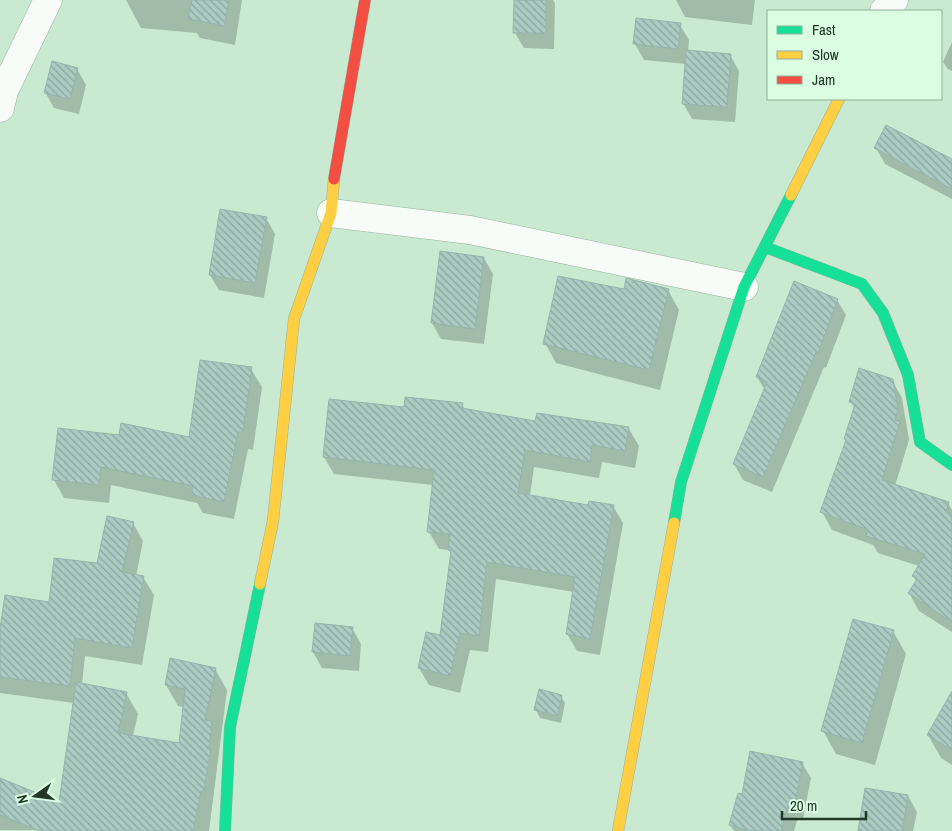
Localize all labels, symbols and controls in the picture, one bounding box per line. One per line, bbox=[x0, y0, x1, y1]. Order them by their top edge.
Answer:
legend bbox=[767, 10, 942, 100]
text: Fast bbox=[812, 19, 836, 40]
text: Slow bbox=[812, 44, 839, 65]
text: Jam bbox=[812, 69, 835, 90]
north arrow bbox=[10, 771, 60, 821]
scale bar bbox=[782, 788, 866, 820]
text: N bbox=[13, 793, 32, 805]
text: 20 m bbox=[790, 795, 817, 816]

